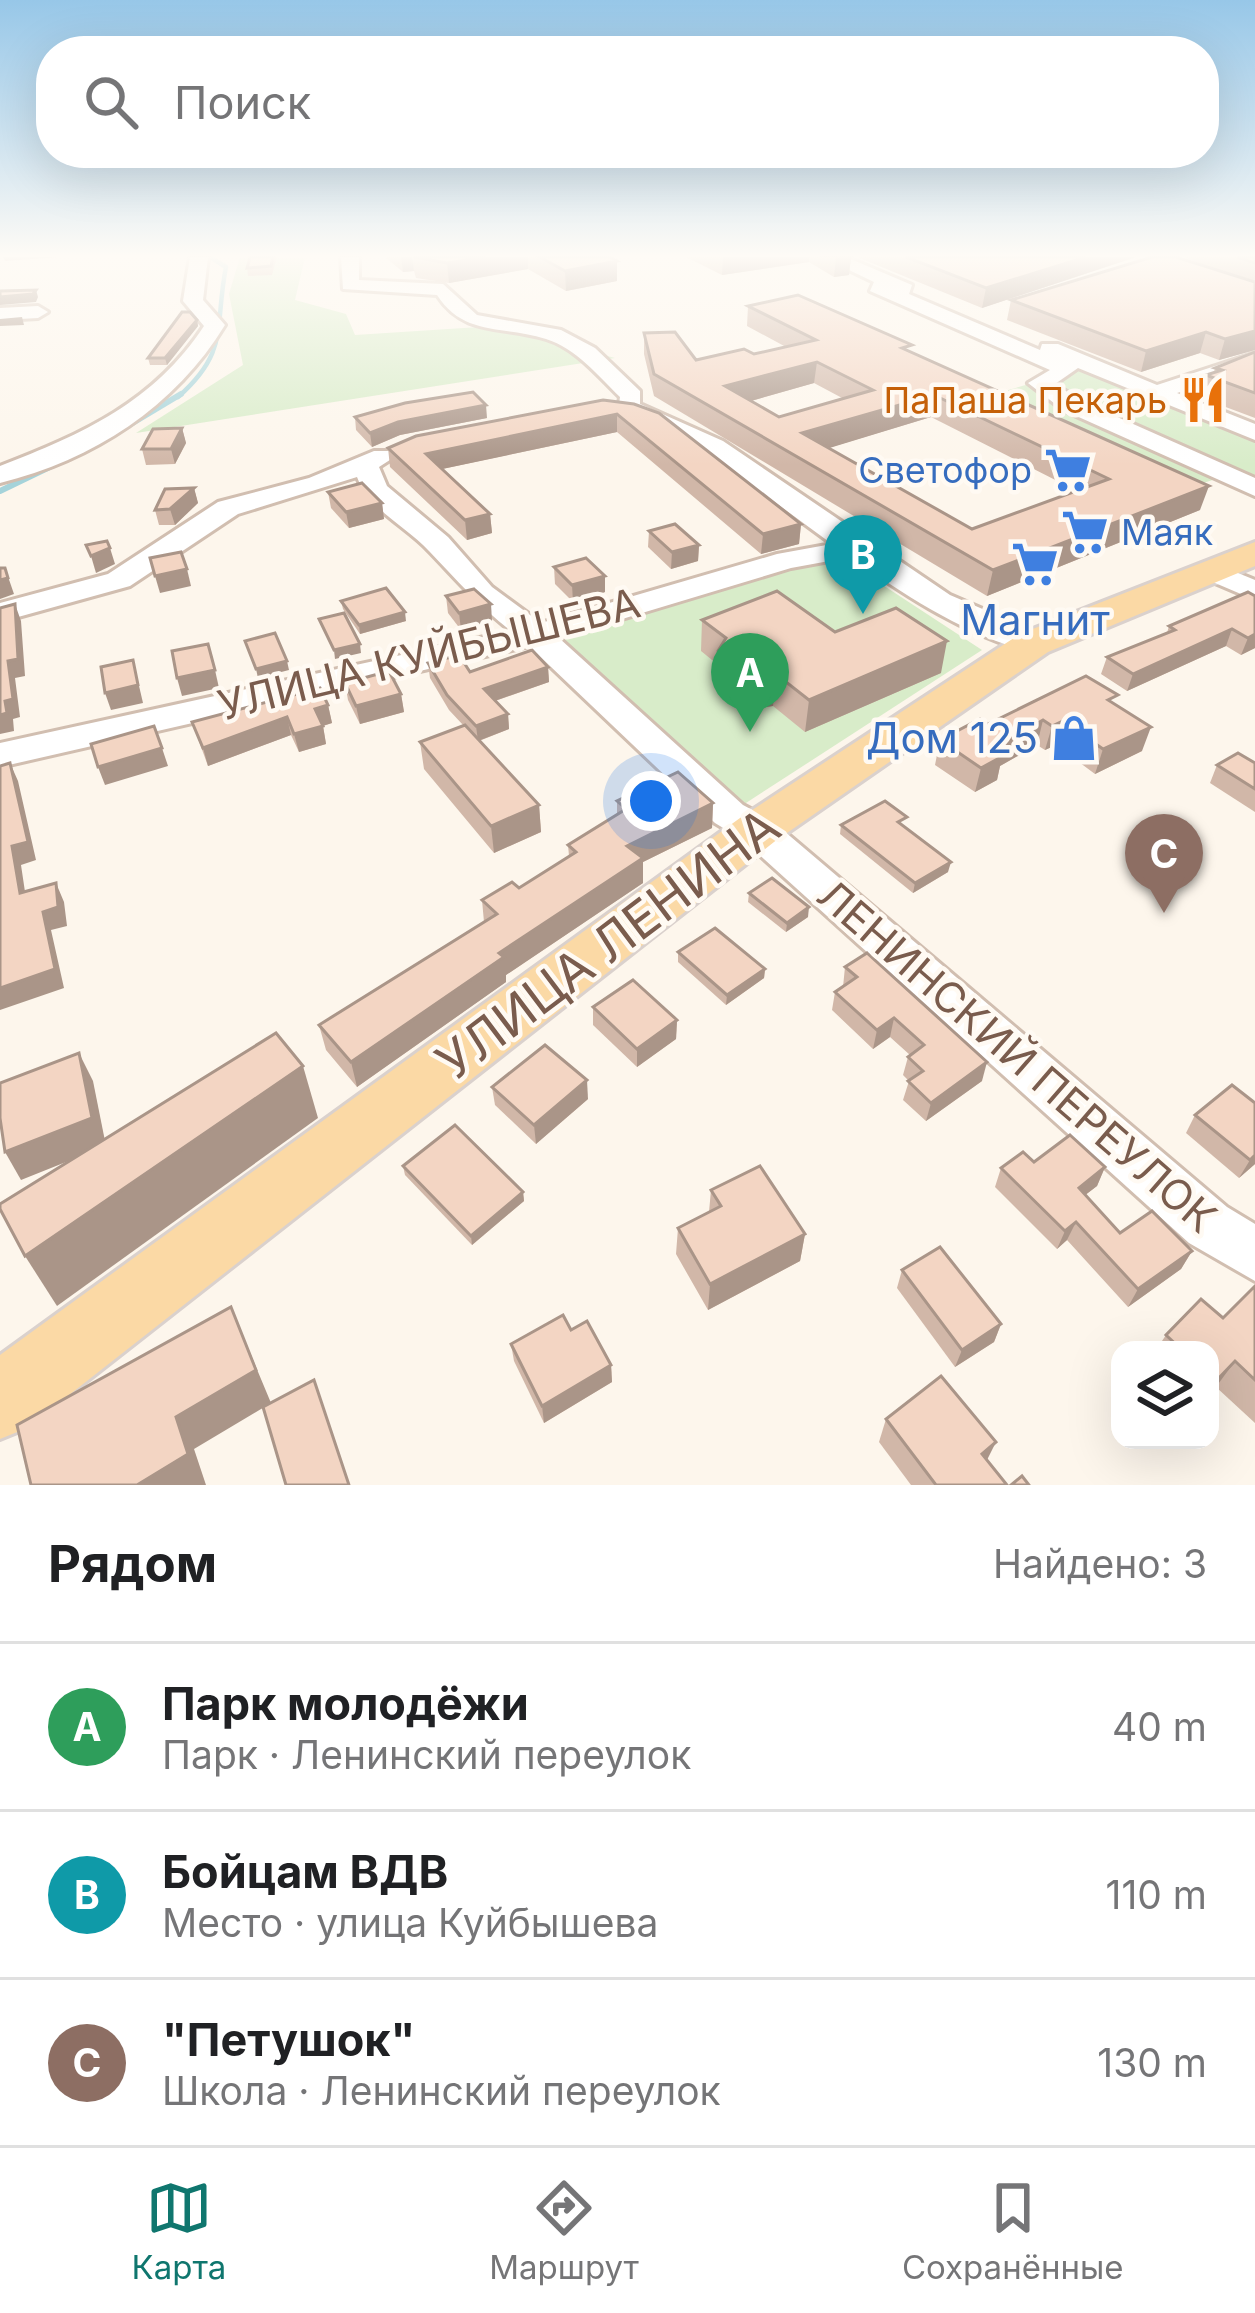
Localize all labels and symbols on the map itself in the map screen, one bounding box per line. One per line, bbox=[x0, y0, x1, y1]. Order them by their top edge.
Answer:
restaurant icon: ПаПаша Пекарь bbox=[1178, 375, 1228, 425]
place label: ПаПаша Пекарь bbox=[884, 378, 1167, 422]
supermarket icon: Светофор bbox=[1043, 445, 1093, 495]
place label: Светофор bbox=[858, 448, 1032, 492]
supermarket icon: Maяк bbox=[1060, 507, 1110, 557]
place label: Maяк bbox=[1121, 510, 1214, 554]
pin: B bbox=[824, 515, 902, 614]
supermarket icon: Магнит bbox=[1010, 539, 1060, 589]
street label: УЛИЦА КУЙБЫШЕВА bbox=[213, 576, 645, 731]
place label: Магнит bbox=[960, 594, 1110, 645]
pin: A bbox=[711, 633, 789, 732]
place label: Дом 125 bbox=[866, 712, 1038, 763]
shop icon: Дом 125 bbox=[1049, 713, 1099, 763]
your location bbox=[621, 771, 681, 831]
street label: УЛИЦА ЛЕНИНА bbox=[424, 795, 791, 1092]
pin: C bbox=[1125, 814, 1203, 913]
street label: ЛЕНИНСКИЙ ПЕРЕУЛОК bbox=[808, 869, 1227, 1243]

